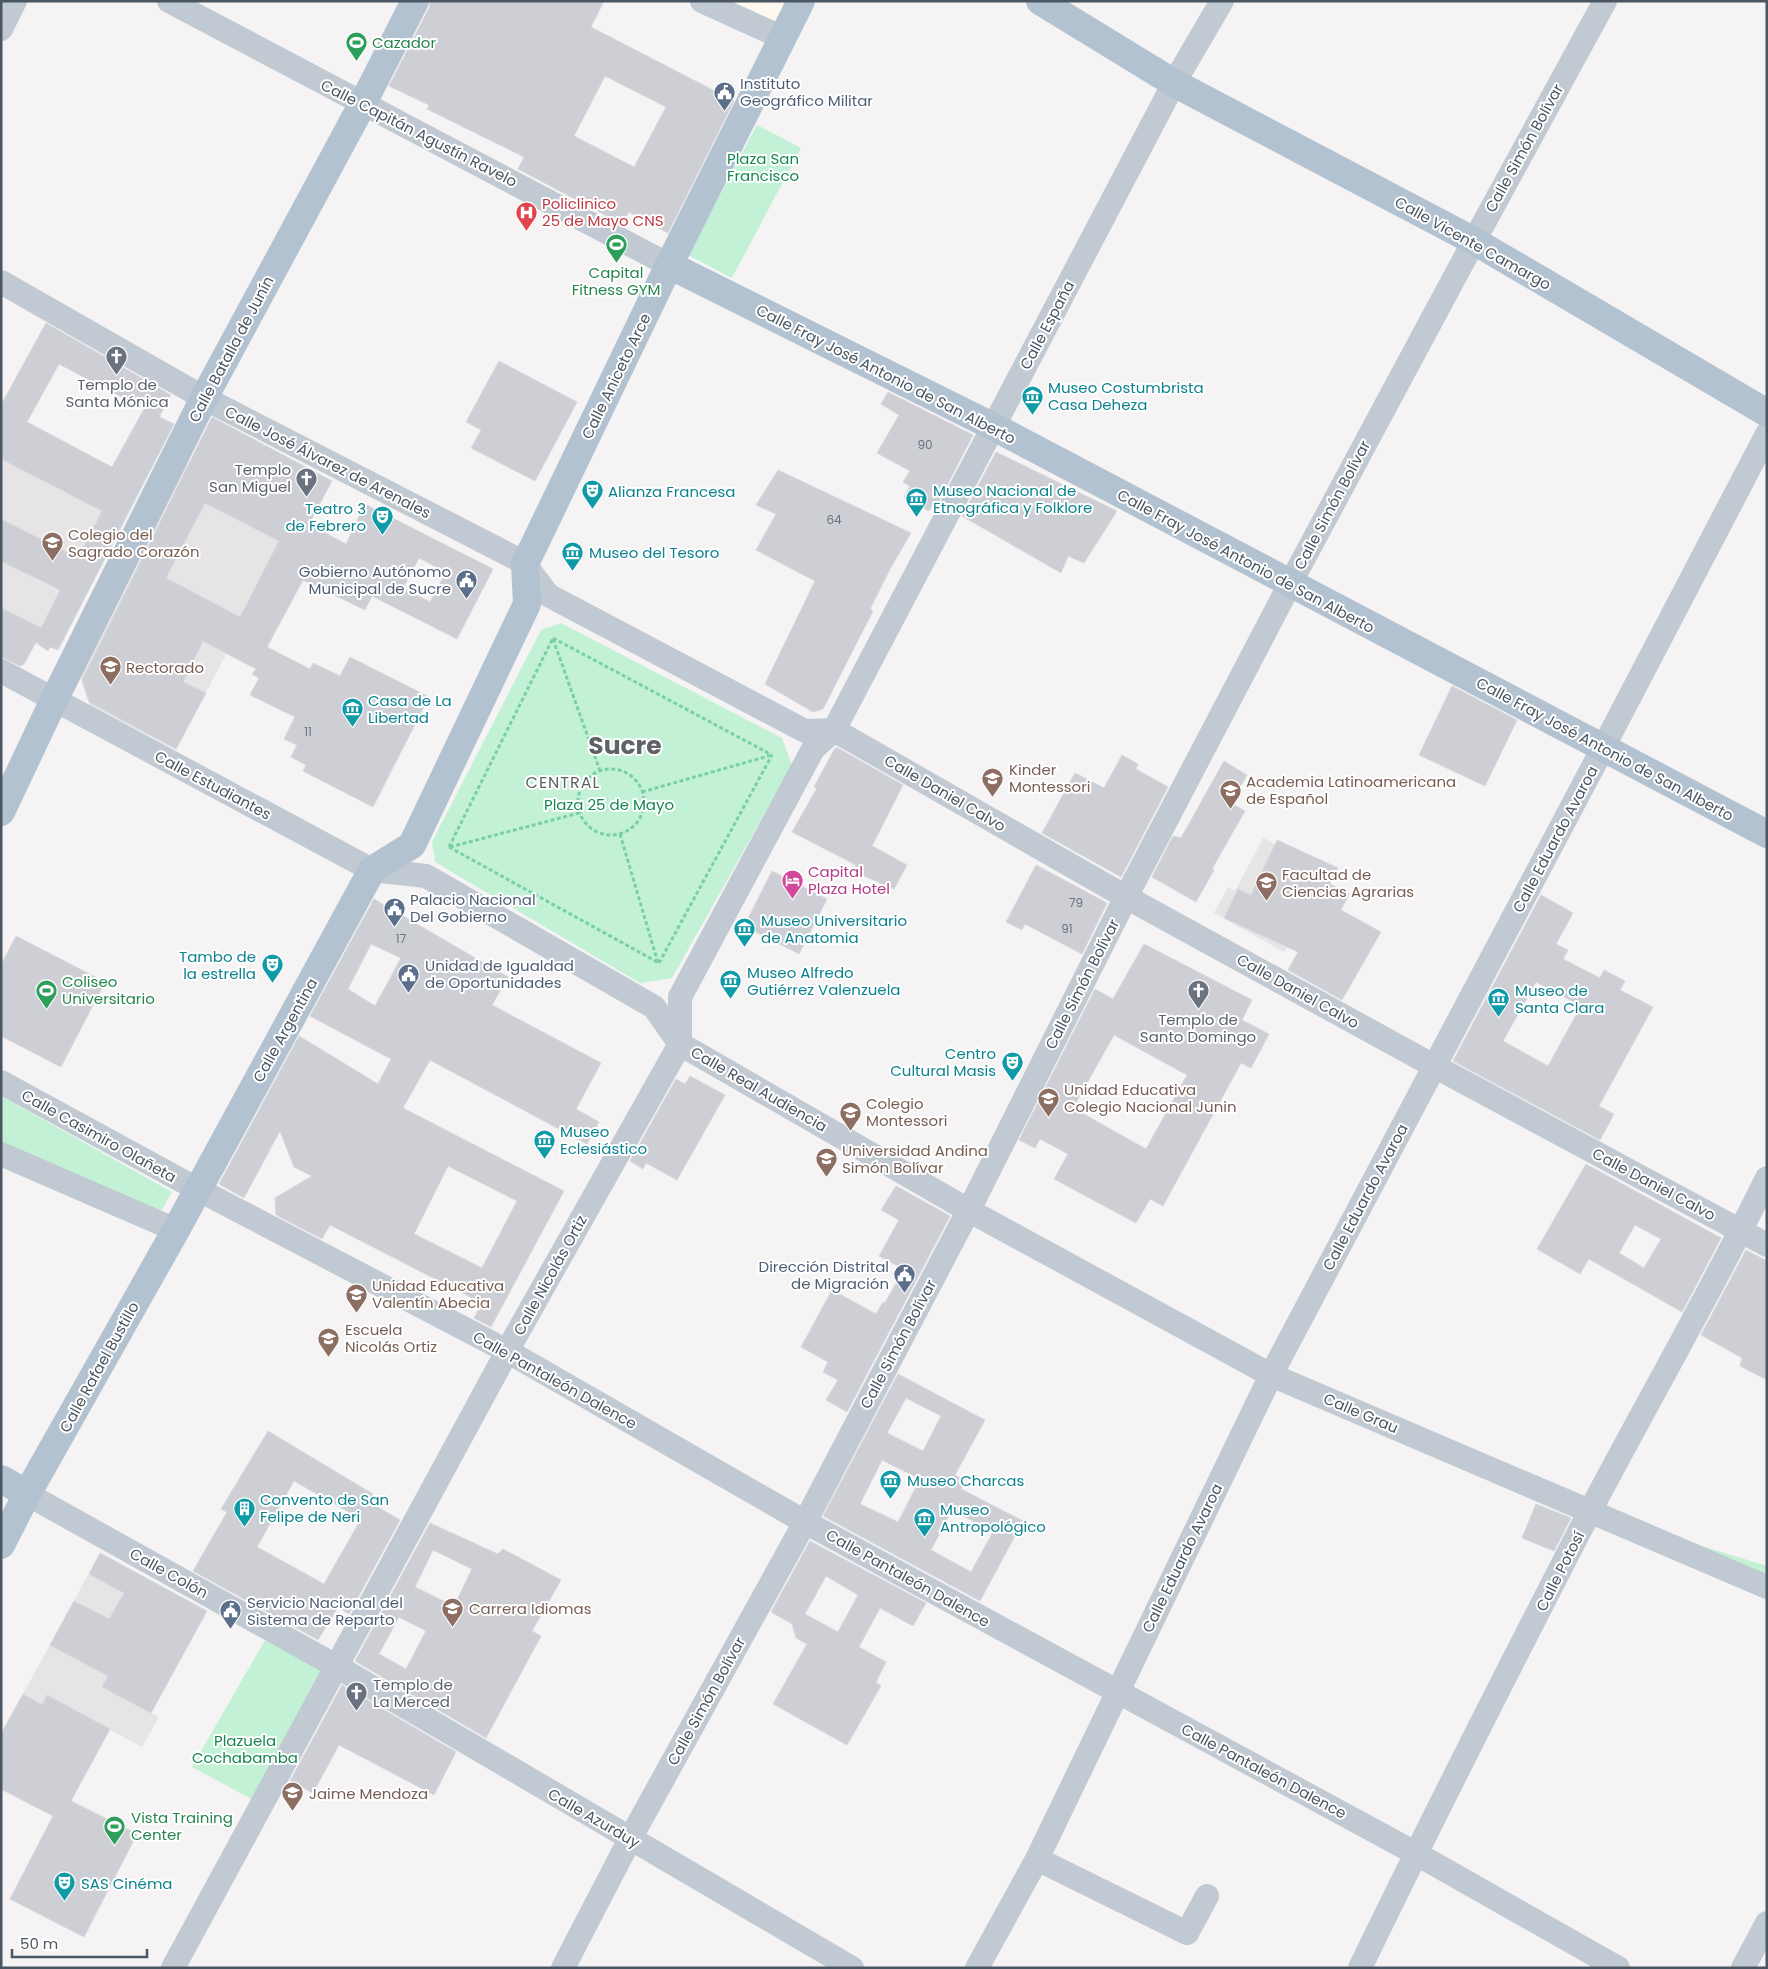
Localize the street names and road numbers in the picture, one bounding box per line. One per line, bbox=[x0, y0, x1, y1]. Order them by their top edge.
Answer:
street label: Calle Capitán Agustín Ravelo bbox=[317, 74, 521, 192]
street label: Calle Simón Bolívar bbox=[1480, 80, 1568, 216]
street label: Calle Vicente Camargo bbox=[1391, 191, 1555, 295]
street label: Calle Batalla de Junín bbox=[184, 272, 278, 426]
street label: Calle España bbox=[1015, 277, 1079, 373]
street label: Calle Fray José Antonio de San Alberto bbox=[753, 299, 1019, 449]
street label: Calle Aniceto Arce bbox=[576, 310, 656, 442]
street label: Calle José Álvarez de Arenales bbox=[222, 401, 435, 523]
street label: Calle Simón Bolívar bbox=[1289, 436, 1375, 573]
street label: Calle Fray José Antonio de San Alberto bbox=[1114, 484, 1378, 638]
street label: Calle Fray José Antonio de San Alberto bbox=[1473, 672, 1737, 826]
street label: Calle Estudiantes bbox=[151, 745, 275, 825]
street label: Calle Daniel Calvo bbox=[880, 750, 1010, 836]
street label: Calle Eduardo Avaroa bbox=[1507, 762, 1603, 916]
street label: Calle Simón Bolívar bbox=[1040, 915, 1124, 1053]
street label: Calle Daniel Calvo bbox=[1233, 949, 1363, 1033]
street label: Calle Argentina bbox=[248, 974, 322, 1086]
street label: Calle Real Audiencia bbox=[687, 1041, 831, 1137]
street label: Calle Casimiro Olañeta bbox=[18, 1085, 180, 1187]
street label: Calle Eduardo Avaroa bbox=[1317, 1120, 1413, 1274]
street label: Calle Daniel Calvo bbox=[1589, 1143, 1719, 1225]
street label: Calle Nicolás Ortiz bbox=[508, 1211, 592, 1339]
street label: Calle Simón Bolívar bbox=[855, 1275, 941, 1412]
street label: Calle Rafael Bustillo bbox=[54, 1298, 144, 1436]
street label: Calle Pantaleón Dalence bbox=[469, 1326, 641, 1434]
street label: Calle Grau bbox=[1320, 1388, 1402, 1438]
street label: Calle Eduardo Avaroa bbox=[1137, 1480, 1227, 1636]
street label: Calle Pantaleón Dalence bbox=[822, 1524, 994, 1632]
street label: Calle Potosí bbox=[1531, 1527, 1589, 1615]
street label: Calle Colón bbox=[126, 1543, 212, 1603]
street label: Calle Simón Bolívar bbox=[662, 1633, 750, 1769]
street label: Calle Pantaleón Dalence bbox=[1178, 1718, 1350, 1824]
street label: Calle Azurduy bbox=[544, 1783, 644, 1853]

